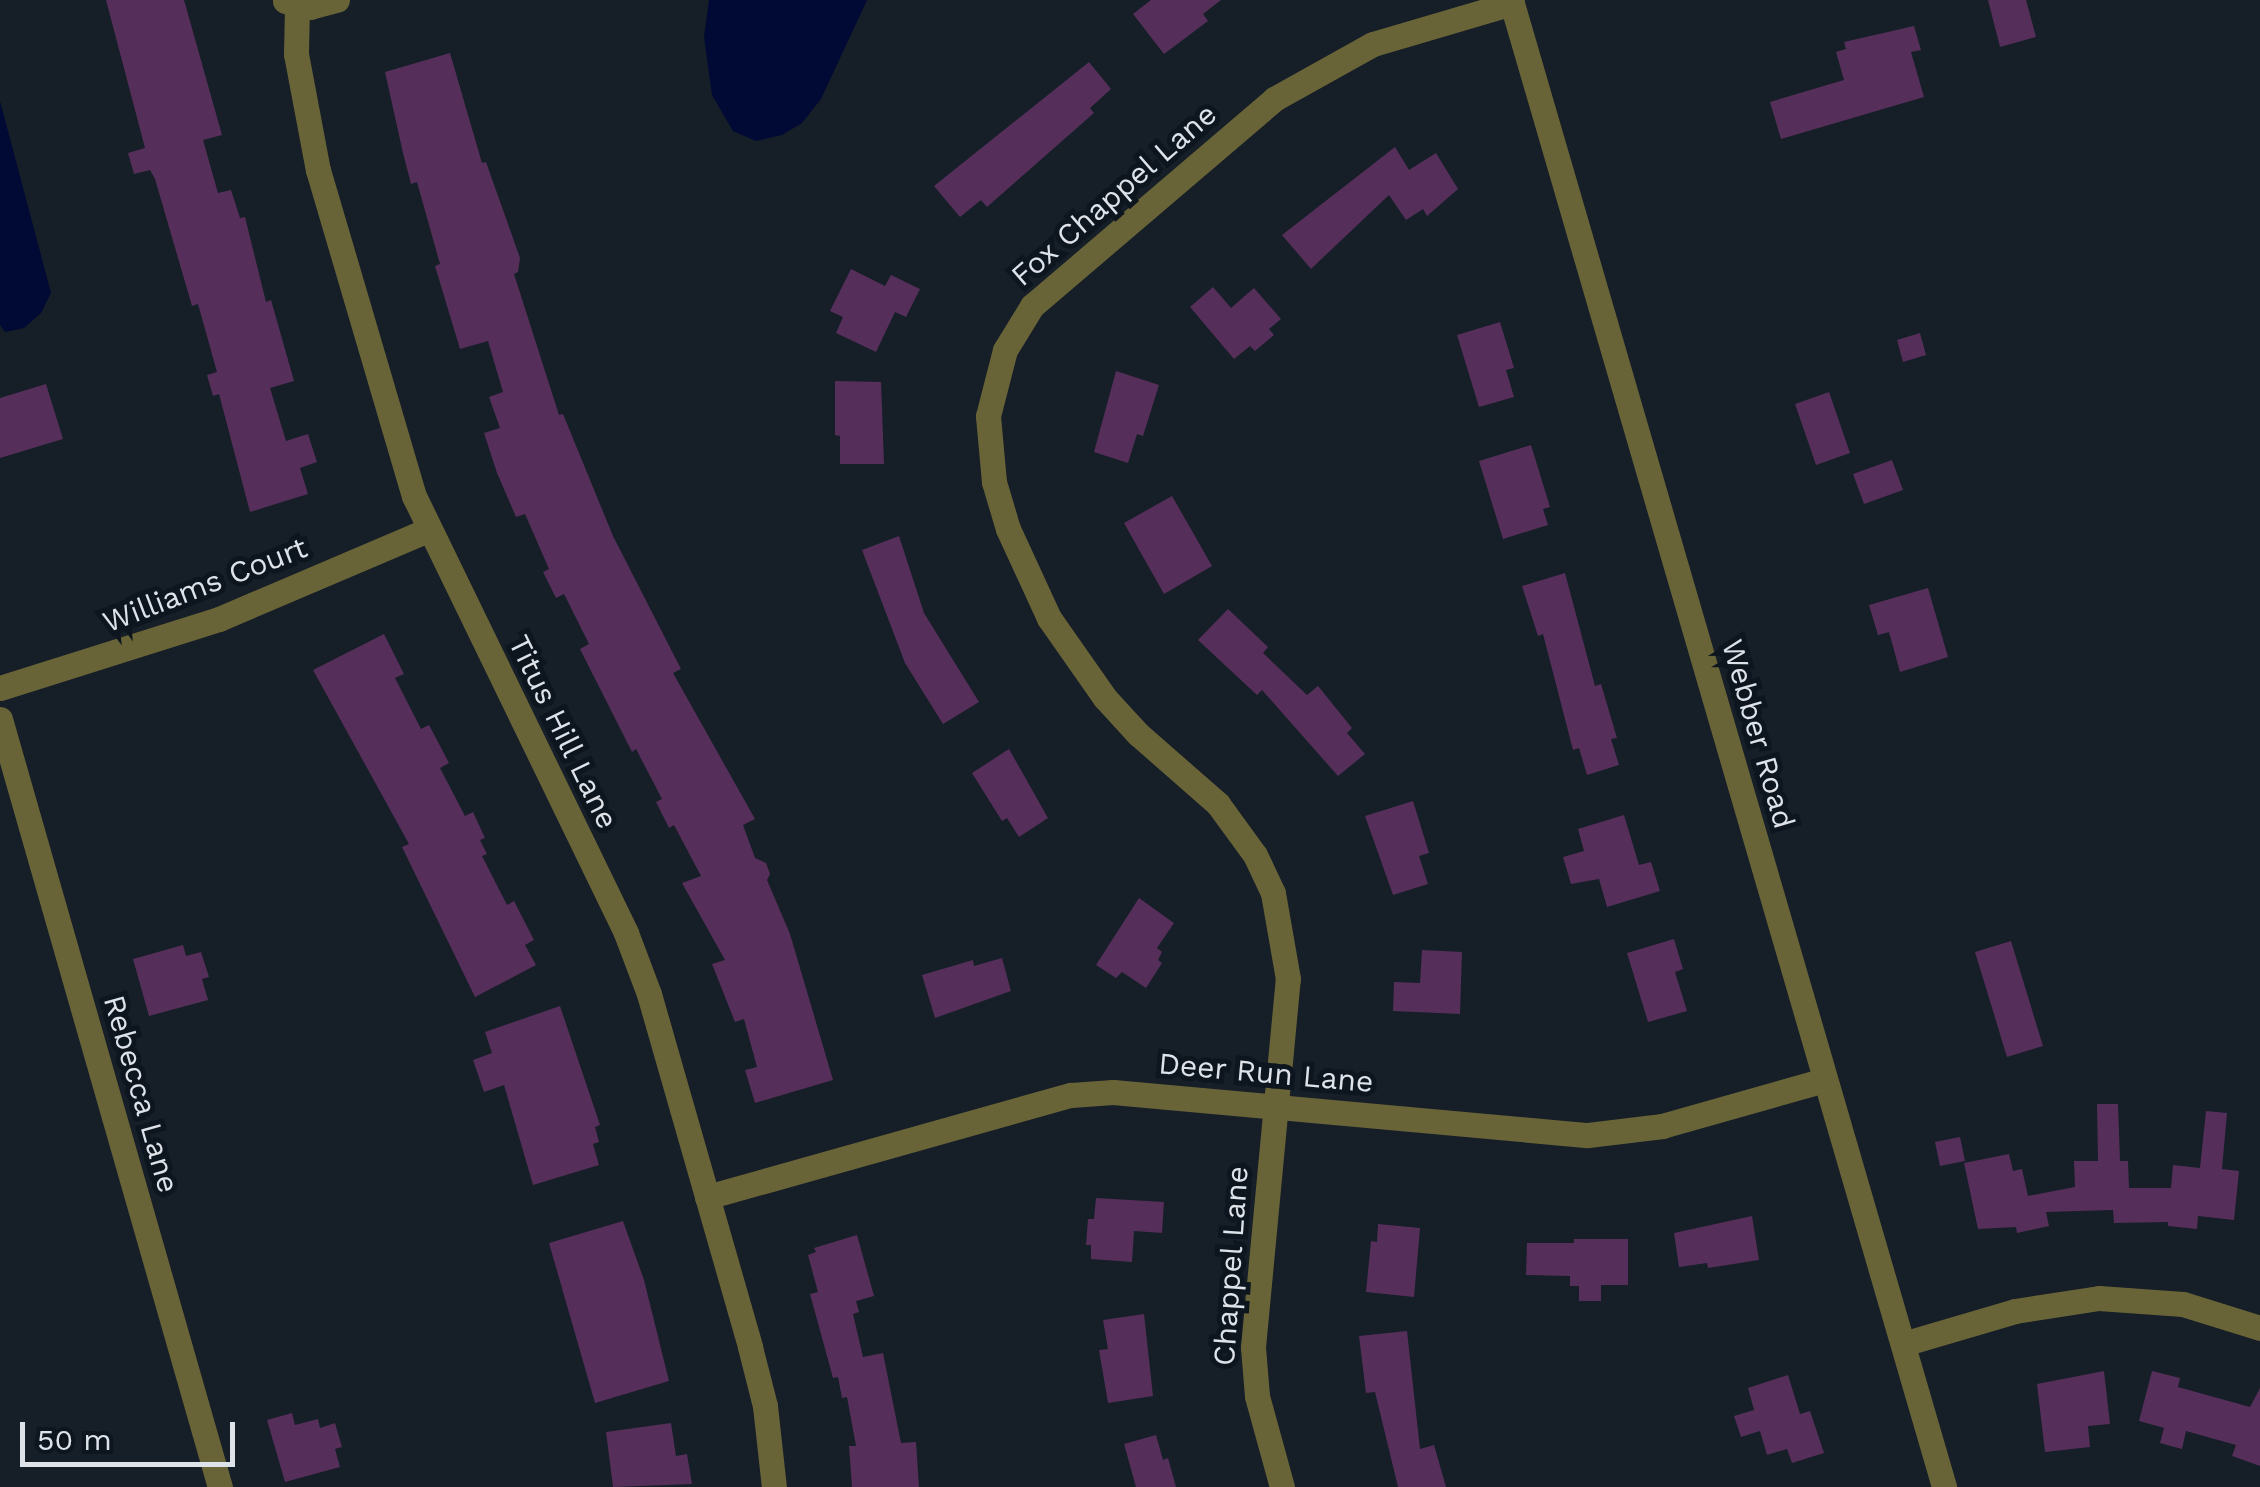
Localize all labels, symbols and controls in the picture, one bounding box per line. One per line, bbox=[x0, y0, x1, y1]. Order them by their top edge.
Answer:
street label: Fox Chappel Lane bbox=[1004, 96, 1224, 294]
street label: Williams Court bbox=[98, 530, 312, 640]
street label: Titus Hill Lane bbox=[500, 629, 626, 835]
street label: Webber Road bbox=[1714, 635, 1802, 833]
street label: Rebecca Lane bbox=[96, 991, 186, 1197]
street label: Deer Run Lane bbox=[1157, 1046, 1375, 1100]
street label: Chappel Lane bbox=[1206, 1164, 1256, 1368]
scale bar bbox=[25, 1402, 240, 1464]
text: 50 m bbox=[37, 1422, 112, 1457]

